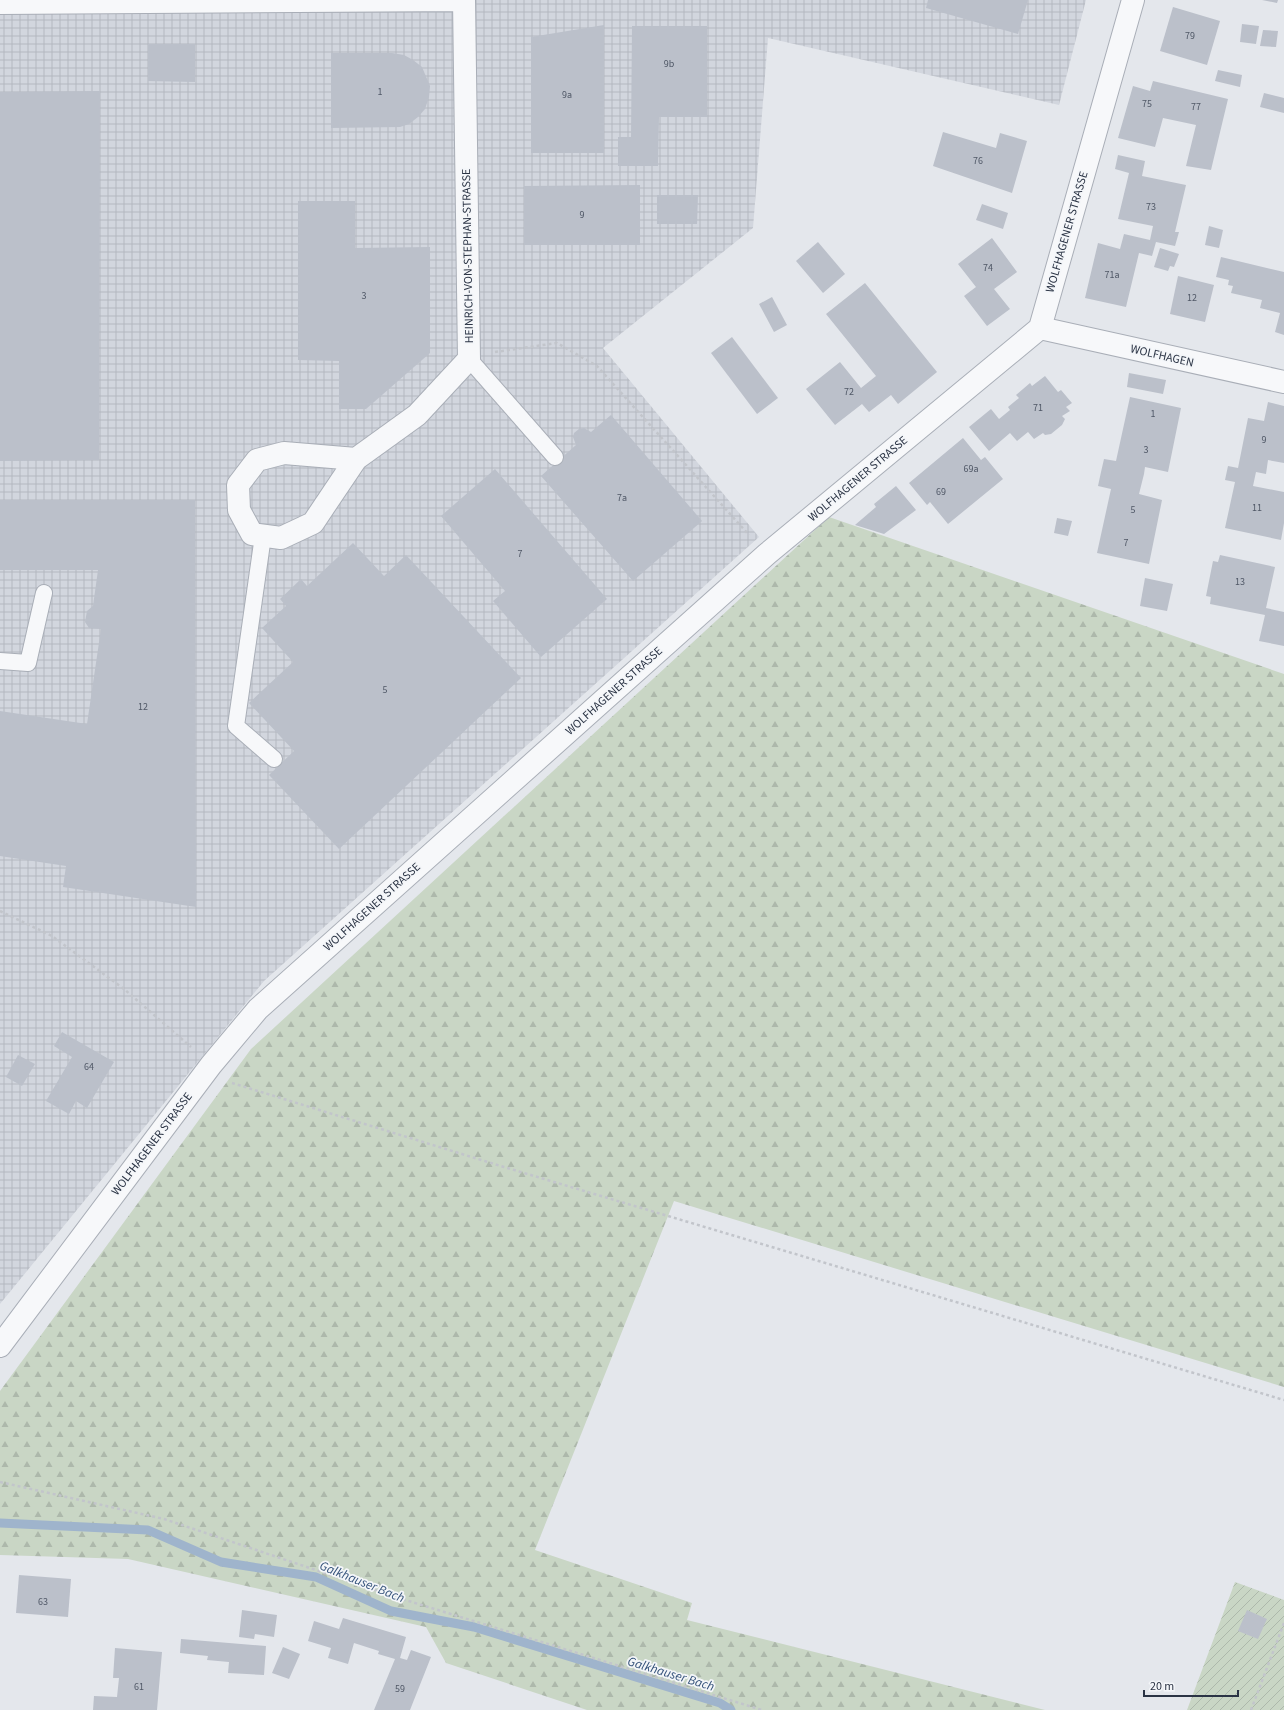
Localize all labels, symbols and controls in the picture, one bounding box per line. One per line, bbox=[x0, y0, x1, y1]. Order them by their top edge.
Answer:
house number: 79 bbox=[1185, 29, 1195, 43]
house number: 9b bbox=[664, 57, 675, 71]
house number: 1 bbox=[378, 85, 383, 99]
house number: 9a bbox=[562, 88, 572, 102]
house number: 75 bbox=[1142, 97, 1152, 111]
house number: 77 bbox=[1191, 100, 1201, 114]
house number: 76 bbox=[973, 154, 983, 168]
street label: HEINRICH-VON-STEPHAN-STRASSE bbox=[458, 168, 478, 344]
street label: WOLFHAGENER STRASSE bbox=[1042, 169, 1092, 295]
house number: 73 bbox=[1146, 200, 1156, 214]
house number: 9 bbox=[580, 208, 585, 222]
house number: 74 bbox=[983, 261, 993, 275]
house number: 71a bbox=[1105, 268, 1119, 282]
house number: 3 bbox=[362, 289, 367, 303]
house number: 12 bbox=[1187, 291, 1197, 305]
street label: WOLFHAGEN bbox=[1129, 340, 1195, 372]
house number: 72 bbox=[844, 385, 854, 399]
house number: 71 bbox=[1033, 401, 1043, 415]
house number: 1 bbox=[1151, 407, 1156, 421]
street label: WOLFHAGENER STRASSE bbox=[805, 432, 911, 526]
house number: 9 bbox=[1262, 433, 1267, 447]
house number: 3 bbox=[1144, 443, 1149, 457]
house number: 69a bbox=[964, 462, 978, 476]
house number: 69 bbox=[936, 485, 946, 499]
house number: 7a bbox=[617, 491, 627, 505]
house number: 11 bbox=[1252, 501, 1262, 515]
house number: 5 bbox=[1131, 503, 1136, 517]
house number: 7 bbox=[1124, 536, 1129, 550]
house number: 7 bbox=[518, 547, 523, 561]
house number: 13 bbox=[1235, 575, 1245, 589]
street label: WOLFHAGENER STRASSE bbox=[562, 643, 666, 739]
house number: 5 bbox=[383, 683, 388, 697]
house number: 12 bbox=[138, 700, 148, 714]
street label: WOLFHAGENER STRASSE bbox=[320, 859, 424, 955]
house number: 64 bbox=[84, 1060, 94, 1074]
street label: WOLFHAGENER STRASSE bbox=[108, 1089, 196, 1199]
water label: Galkhauser Bach bbox=[317, 1557, 407, 1607]
house number: 63 bbox=[38, 1595, 48, 1609]
water label: Galkhauser Bach bbox=[625, 1652, 717, 1696]
scale bar bbox=[1144, 1672, 1238, 1698]
text: 20 m bbox=[1150, 1678, 1174, 1695]
house number: 61 bbox=[134, 1680, 144, 1694]
house number: 59 bbox=[395, 1682, 405, 1696]

